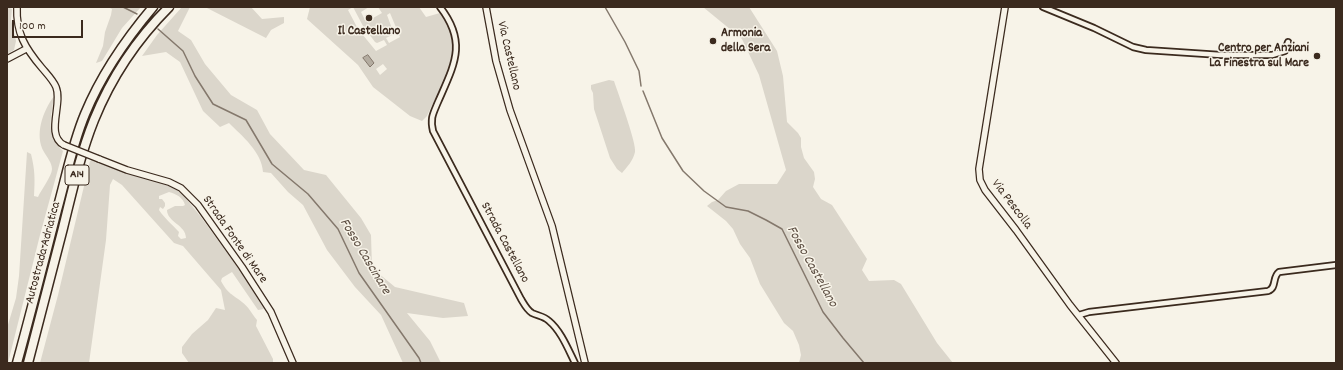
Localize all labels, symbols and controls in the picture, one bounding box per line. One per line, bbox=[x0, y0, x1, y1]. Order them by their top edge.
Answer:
scale bar bbox=[14, 12, 85, 38]
marker: Il Castellano bbox=[364, 13, 374, 23]
text: 100 m bbox=[19, 18, 46, 35]
street label: Via Castellano bbox=[492, 20, 524, 92]
place label: Il Castellano bbox=[338, 24, 400, 40]
place label: Armonia della Sera bbox=[721, 26, 770, 57]
marker: Armonia della Sera bbox=[708, 36, 718, 46]
place label: Centro per Anziani La Finestra sul Mare bbox=[1209, 41, 1309, 72]
marker: Centro per Anziani La Finestra sul Mare bbox=[1312, 51, 1322, 61]
road number: A14 bbox=[65, 165, 89, 185]
street label: Via Pescolla bbox=[987, 177, 1035, 233]
street label: Strada Fonte di Mare bbox=[198, 193, 270, 287]
street label: Autostrada Adriatica bbox=[23, 200, 65, 306]
street label: Strada Castellano bbox=[476, 200, 532, 286]
water label: Fosso Cascinare bbox=[335, 216, 393, 298]
water label: Fosso Castellano bbox=[782, 223, 840, 311]

